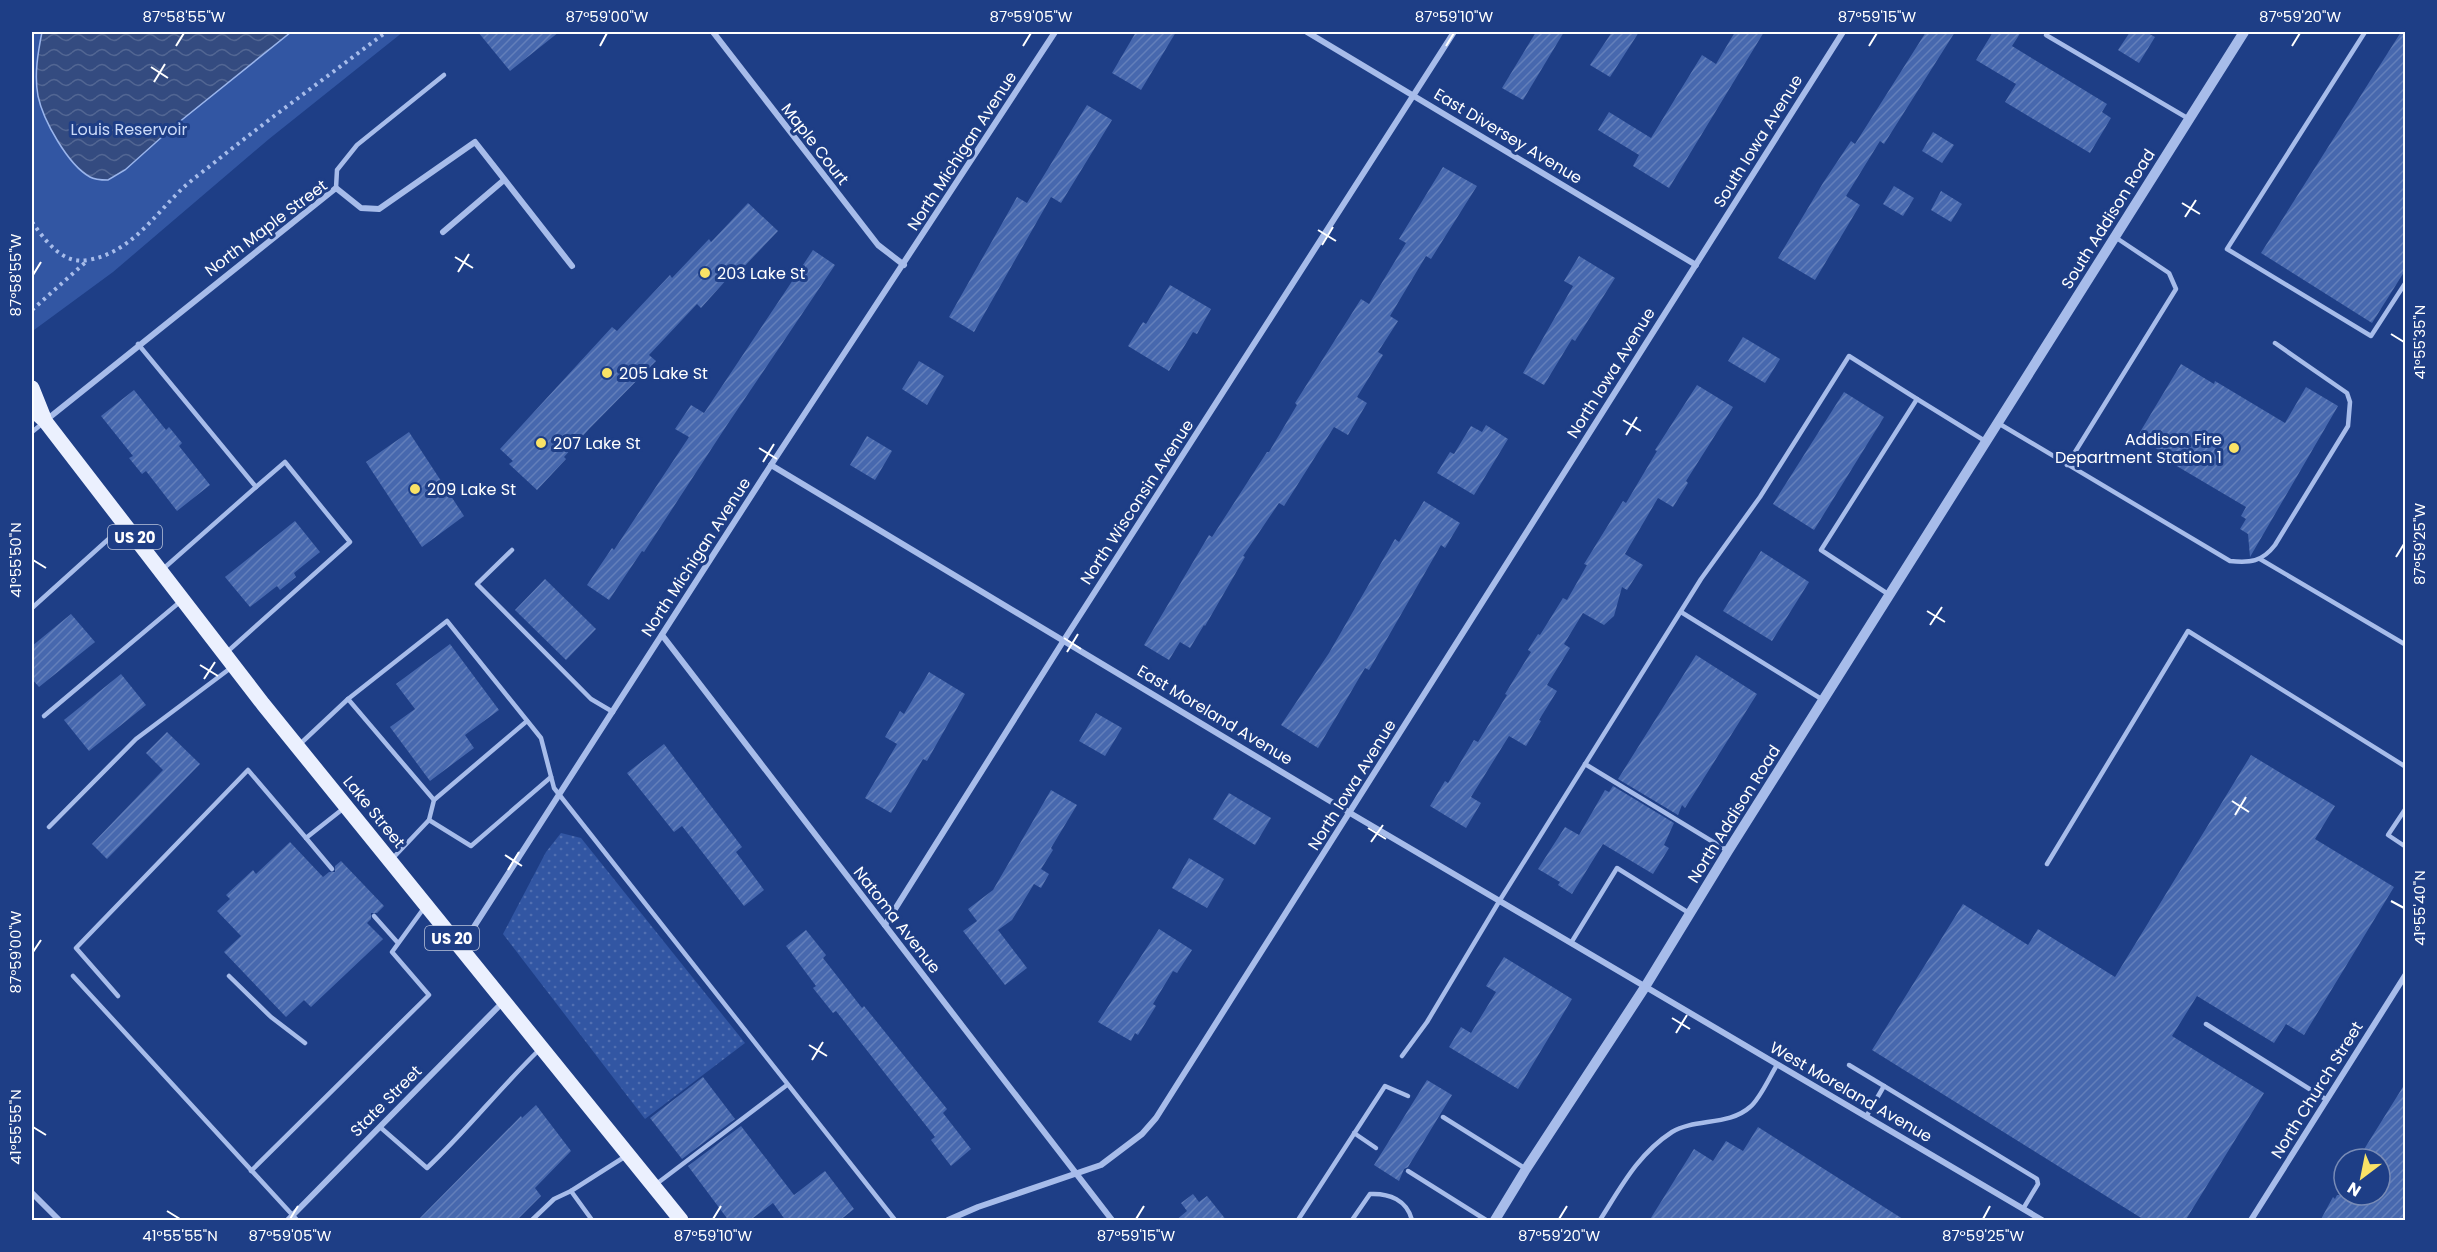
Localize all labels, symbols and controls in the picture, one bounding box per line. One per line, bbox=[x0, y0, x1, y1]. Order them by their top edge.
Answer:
text: 87°58'55"W bbox=[143, 6, 226, 27]
text: 87°59'00"W bbox=[566, 6, 649, 27]
text: 87°59'05"W bbox=[990, 6, 1073, 27]
text: 87°59'10"W bbox=[1415, 6, 1494, 27]
text: 87°59'15"W bbox=[1838, 6, 1917, 27]
text: 87°59'20"W bbox=[2259, 6, 2341, 27]
street label: North Michigan Avenue bbox=[902, 67, 1022, 235]
street label: South Iowa Avenue bbox=[1708, 70, 1808, 212]
street label: East Diversey Avenue bbox=[1430, 83, 1587, 189]
street label: Maple Court bbox=[776, 98, 854, 190]
park label: Louis Reservoir bbox=[71, 118, 188, 141]
street label: South Addison Road bbox=[2056, 145, 2160, 293]
street label: North Maple Street bbox=[200, 174, 332, 282]
text: 87°58'55"W bbox=[5, 233, 26, 316]
place label: 203 Lake St bbox=[717, 262, 805, 285]
marker: 203 Lake St bbox=[698, 266, 712, 280]
street label: North Iowa Avenue bbox=[1561, 303, 1661, 443]
text: 41°55'35"N bbox=[2409, 305, 2430, 379]
place label: 205 Lake St bbox=[619, 362, 708, 385]
marker: 205 Lake St bbox=[600, 366, 614, 380]
street label: North Wisconsin Avenue bbox=[1075, 415, 1199, 589]
place label: Addison Fire Department Station 1 bbox=[2055, 428, 2222, 469]
place label: 207 Lake St bbox=[553, 432, 641, 455]
marker: 207 Lake St bbox=[534, 436, 548, 450]
marker: Addison Fire Department Station 1 bbox=[2227, 441, 2241, 455]
street label: North Michigan Avenue bbox=[636, 473, 756, 641]
place label: 209 Lake St bbox=[427, 478, 516, 501]
marker: 209 Lake St bbox=[408, 482, 422, 496]
text: 87°59'25"W bbox=[2409, 503, 2430, 585]
text: 41°55'50"N bbox=[5, 522, 26, 598]
road number: US 20 bbox=[108, 525, 162, 549]
street label: East Moreland Avenue bbox=[1133, 659, 1297, 771]
street label: North Iowa Avenue bbox=[1302, 715, 1402, 855]
street label: North Addison Road bbox=[1682, 741, 1786, 887]
street label: Lake Street bbox=[338, 771, 410, 853]
street label: Natoma Avenue bbox=[848, 862, 946, 978]
text: 41°55'40"N bbox=[2409, 870, 2430, 946]
text: 87°59'00"W bbox=[5, 910, 26, 993]
road number: US 20 bbox=[425, 926, 479, 950]
street label: North Church Street bbox=[2265, 1017, 2369, 1163]
street label: West Moreland Avenue bbox=[1766, 1036, 1937, 1148]
street label: State Street bbox=[345, 1060, 427, 1142]
text: 41°55'55"N bbox=[5, 1089, 26, 1165]
north arrow bbox=[2332, 1147, 2392, 1207]
text: N bbox=[2343, 1176, 2366, 1202]
text: 41°55'55"N bbox=[142, 1225, 218, 1246]
text: 87°59'05"W bbox=[249, 1225, 332, 1246]
text: 87°59'10"W bbox=[674, 1225, 753, 1246]
text: 87°59'15"W bbox=[1097, 1225, 1176, 1246]
text: 87°59'20"W bbox=[1518, 1225, 1600, 1246]
text: 87°59'25"W bbox=[1942, 1225, 2024, 1246]

